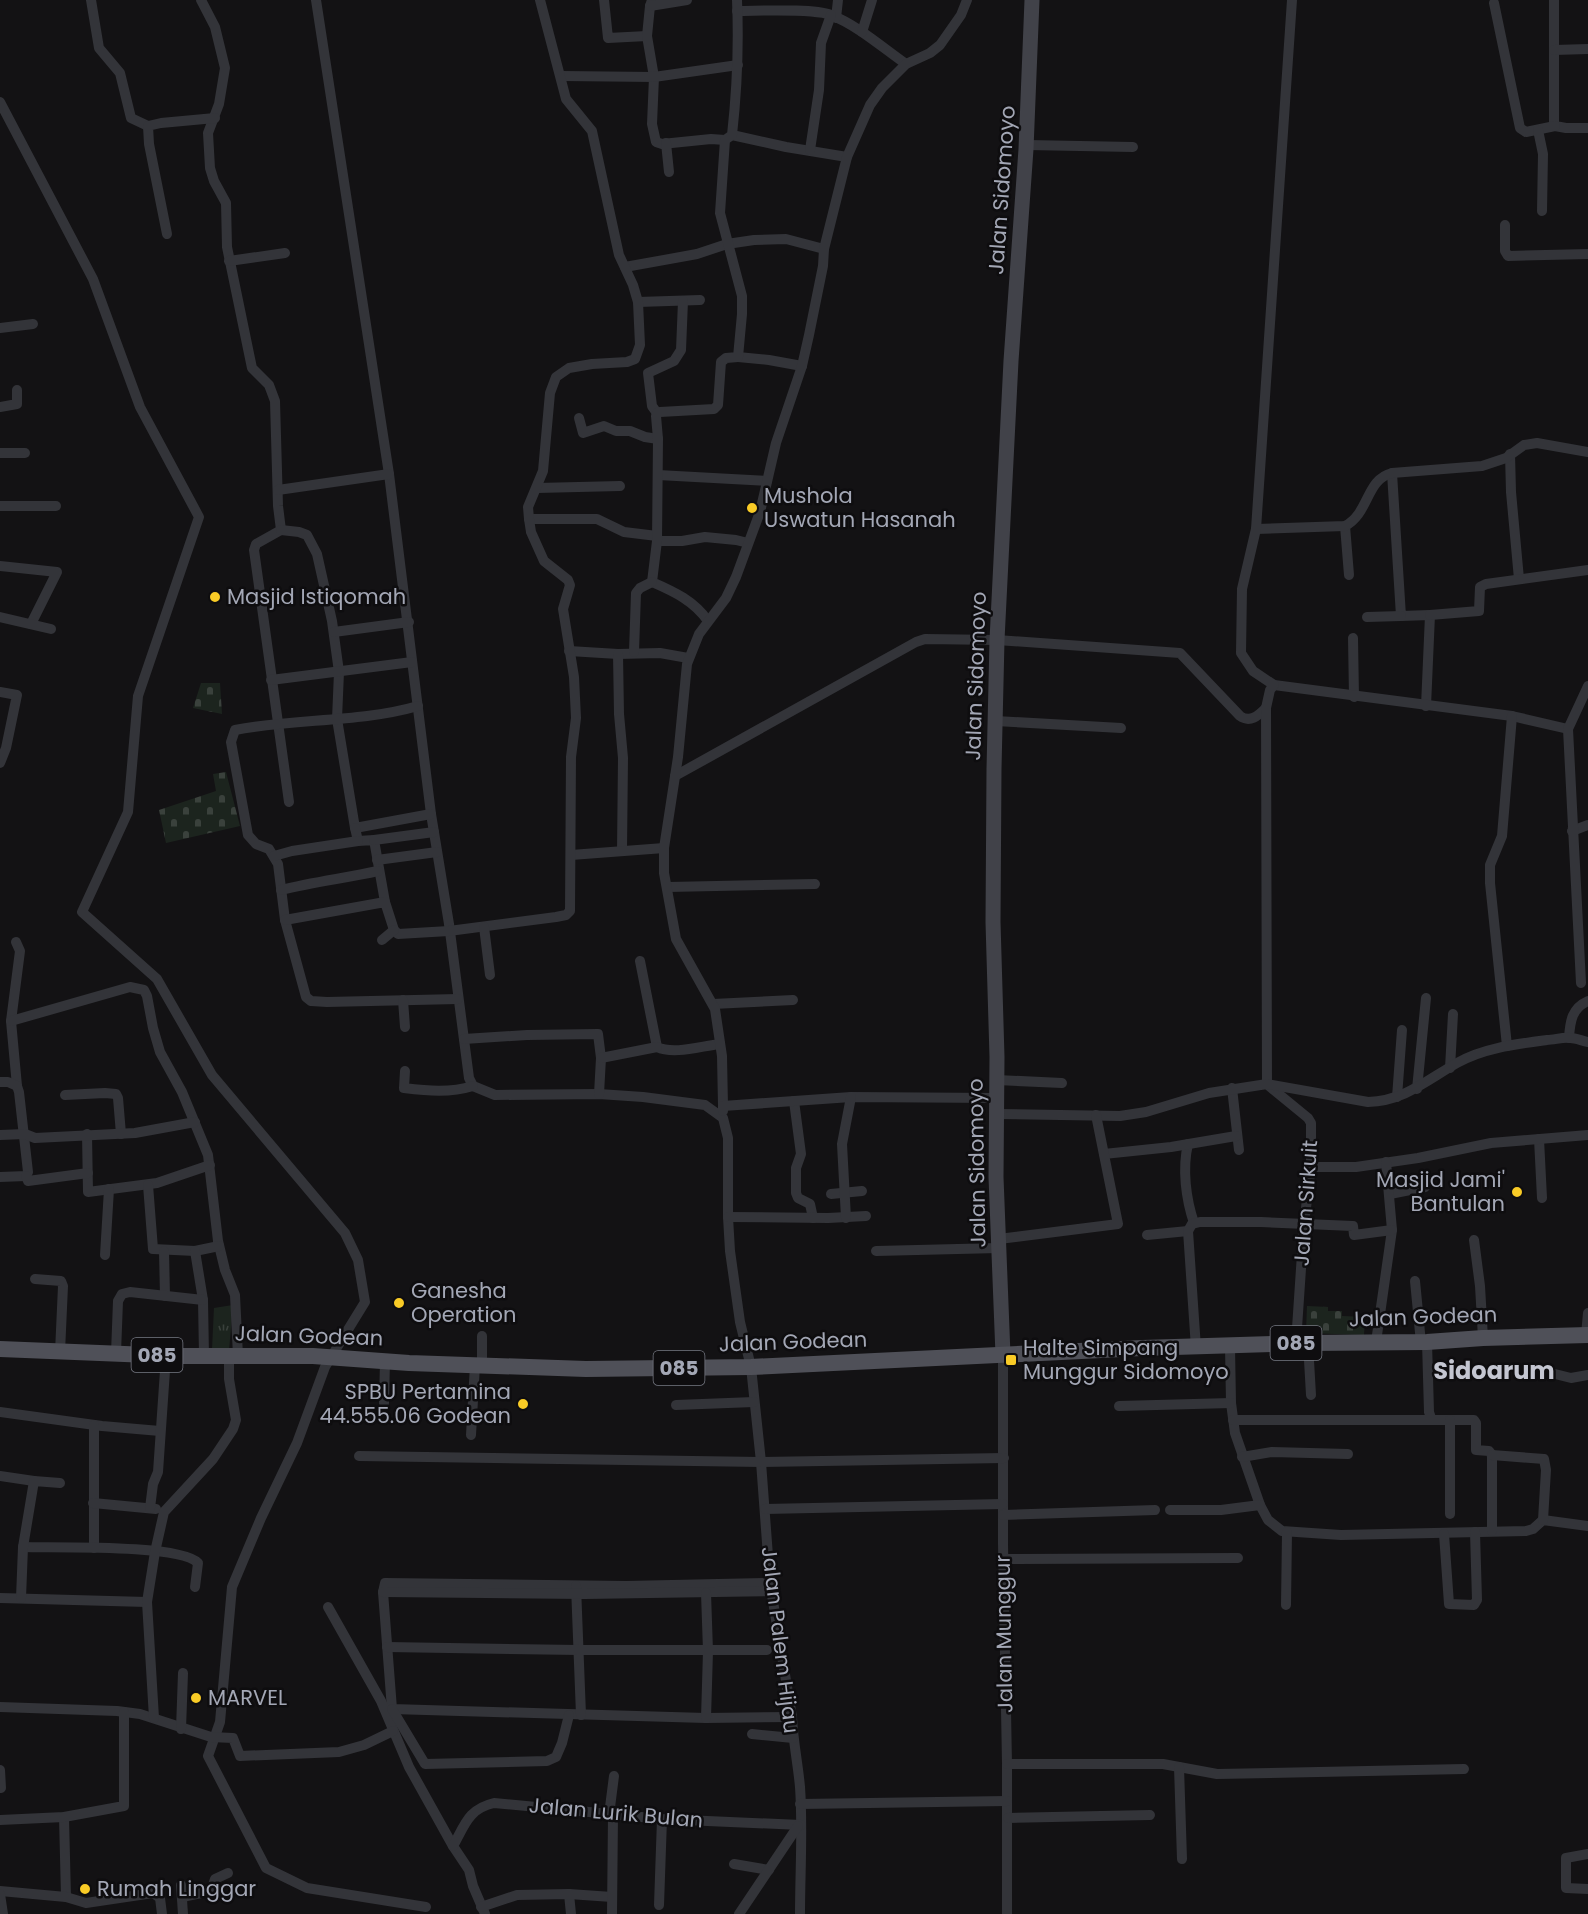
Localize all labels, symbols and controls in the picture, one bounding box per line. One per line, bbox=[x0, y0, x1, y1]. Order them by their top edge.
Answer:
street label: Jalan Sidomoyo bbox=[981, 105, 1022, 275]
place label: Mushola Uswatun Hasanah bbox=[764, 481, 956, 534]
marker: Mushola Uswatun Hasanah bbox=[745, 501, 759, 515]
place label: Masjid Istiqomah bbox=[227, 582, 406, 611]
marker: Masjid Istiqomah bbox=[208, 590, 222, 604]
street label: Jalan Sidomoyo bbox=[958, 591, 993, 761]
street label: Jalan Sidomoyo bbox=[961, 1078, 992, 1248]
street label: Jalan Sirkuit bbox=[1287, 1139, 1324, 1267]
place label: Masjid Jami' Bantulan bbox=[1376, 1165, 1505, 1218]
marker: Masjid Jami' Bantulan bbox=[1510, 1185, 1524, 1199]
place label: Ganesha Operation bbox=[411, 1276, 516, 1329]
marker: Ganesha Operation bbox=[392, 1296, 406, 1310]
street label: Jalan Godean bbox=[1348, 1299, 1498, 1334]
street label: Jalan Godean bbox=[234, 1318, 384, 1353]
street label: Jalan Godean bbox=[718, 1324, 868, 1359]
road number: 085 bbox=[1270, 1326, 1322, 1360]
place label: Halte Simpang Munggur Sidomoyo bbox=[1023, 1333, 1229, 1386]
road number: 085 bbox=[132, 1338, 182, 1372]
road number: 085 bbox=[654, 1351, 704, 1385]
marker: Halte Simpang Munggur Sidomoyo bbox=[1004, 1353, 1018, 1367]
district label: Sidoarum bbox=[1433, 1354, 1555, 1387]
place label: SPBU Pertamina 44.555.06 Godean bbox=[319, 1377, 511, 1430]
marker: SPBU Pertamina 44.555.06 Godean bbox=[516, 1397, 530, 1411]
street label: Jalan Palem Hijau bbox=[755, 1545, 806, 1735]
street label: Jalan Munggur bbox=[988, 1554, 1019, 1713]
place label: MARVEL bbox=[208, 1683, 287, 1712]
marker: MARVEL bbox=[189, 1691, 203, 1705]
street label: Jalan Lurik Bulan bbox=[528, 1790, 704, 1835]
place label: Rumah Linggar bbox=[97, 1874, 256, 1903]
marker: Rumah Linggar bbox=[78, 1882, 92, 1896]

